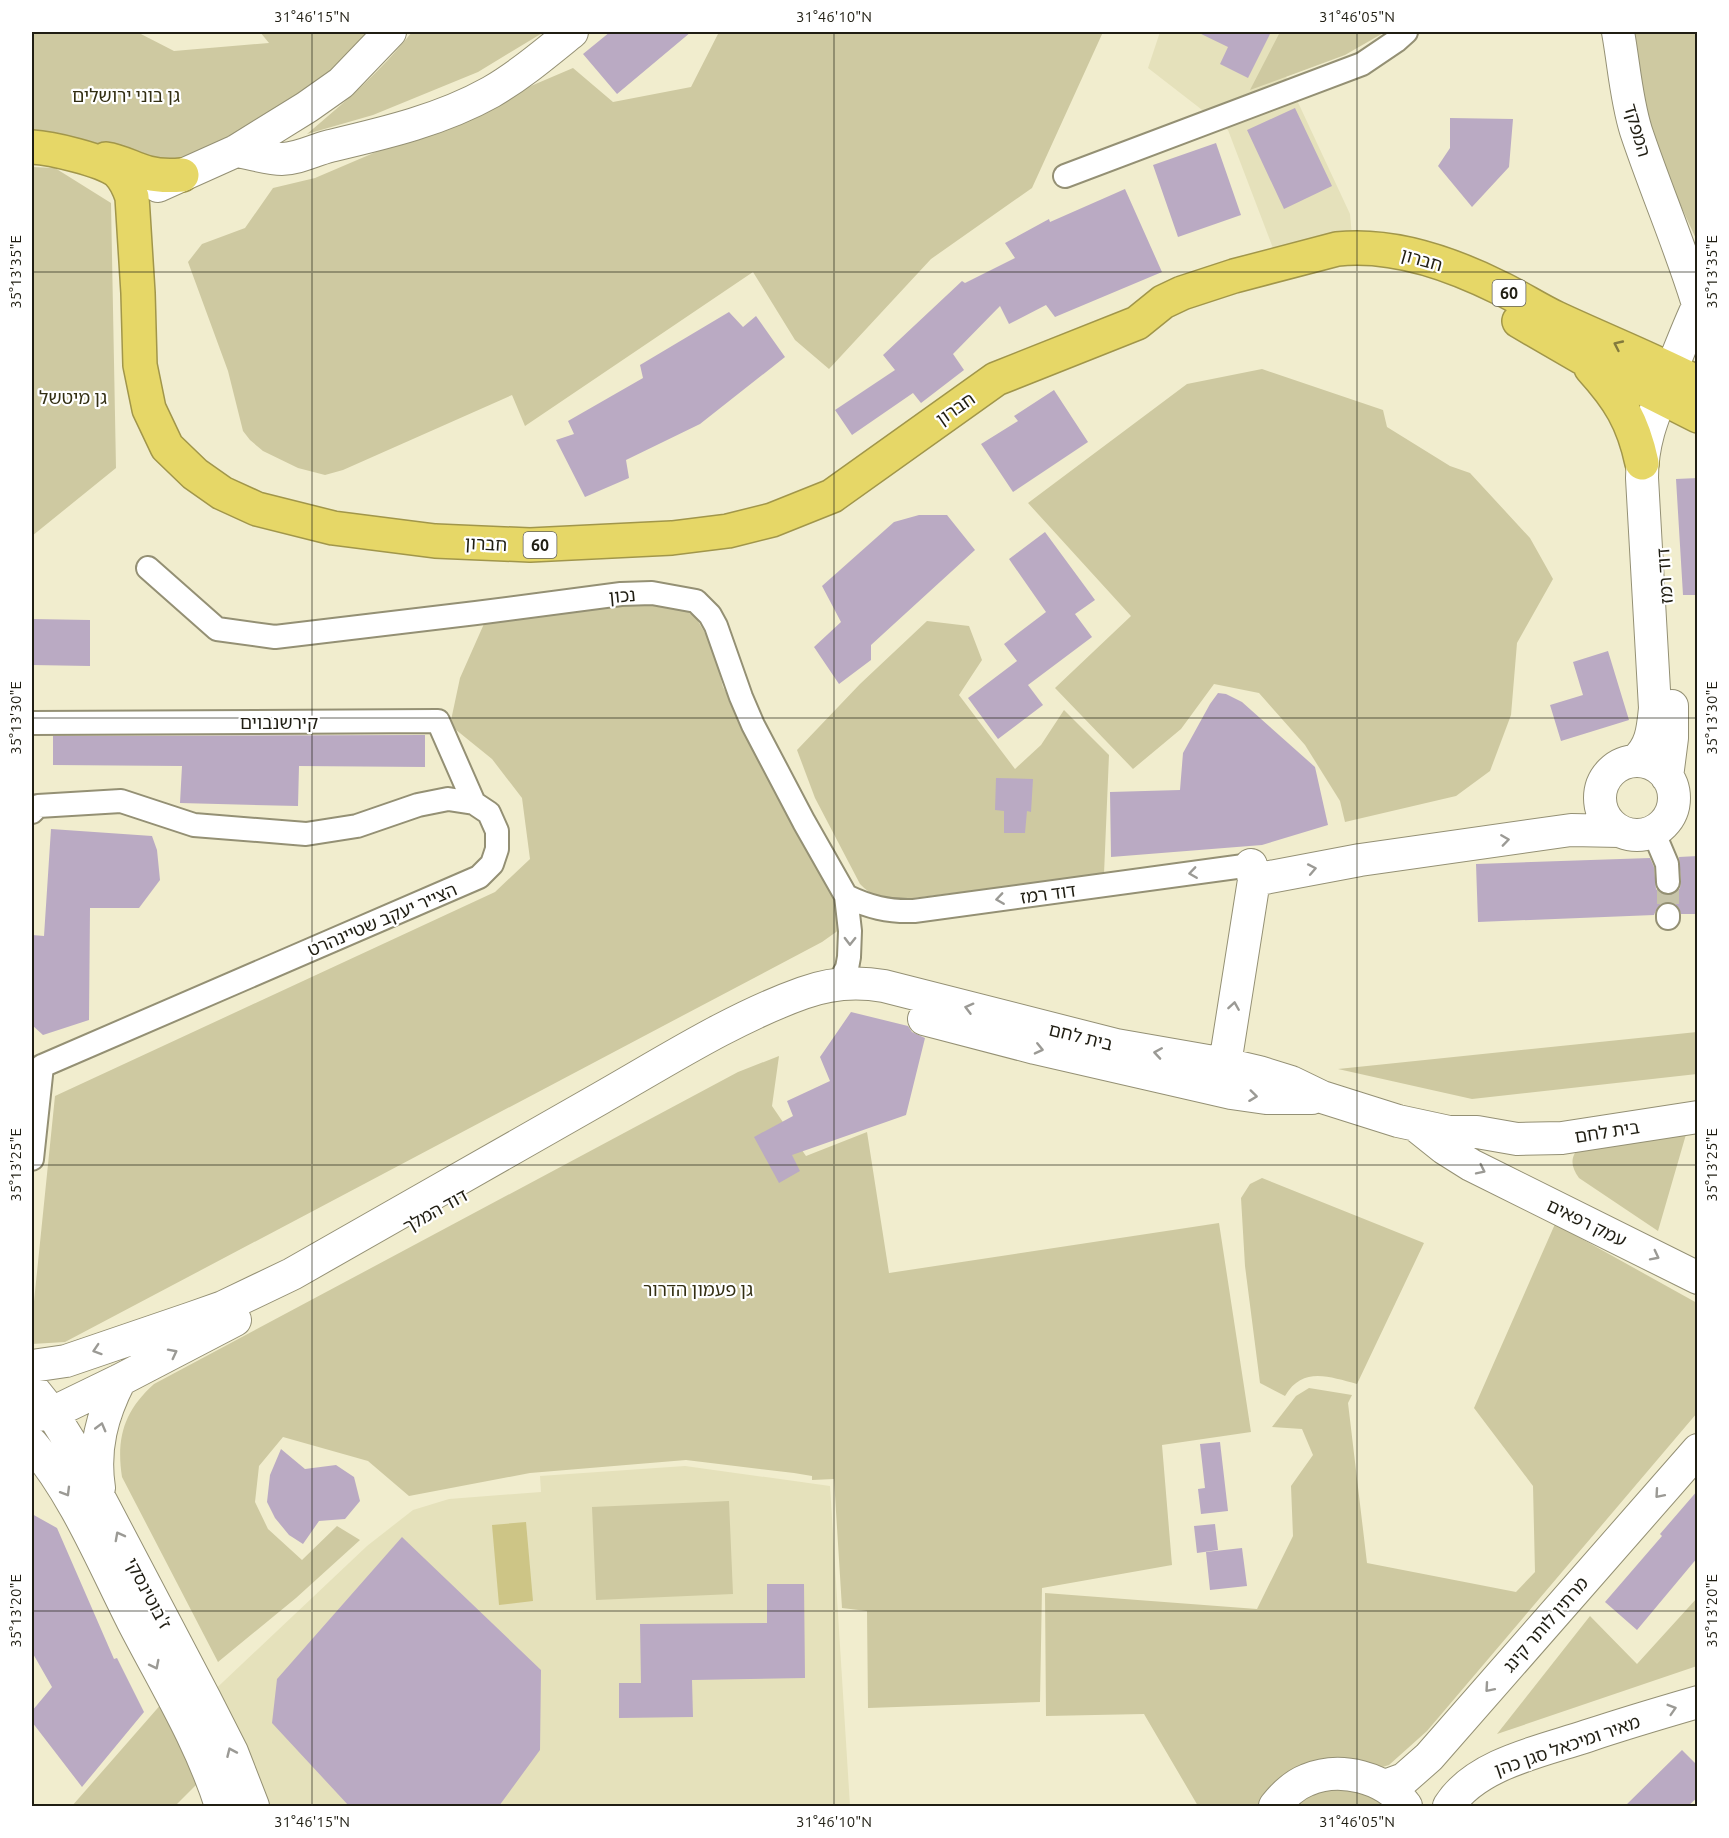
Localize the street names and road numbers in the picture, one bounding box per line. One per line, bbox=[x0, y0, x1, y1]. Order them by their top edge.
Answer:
street label: המפקד bbox=[1621, 101, 1655, 159]
street label: חברון bbox=[1399, 244, 1445, 274]
road number: 60 bbox=[1492, 280, 1526, 306]
street label: חברון bbox=[932, 388, 978, 428]
street label: חברון bbox=[464, 532, 508, 554]
road number: 60 bbox=[524, 532, 556, 558]
street label: דוד רמז bbox=[1652, 547, 1676, 605]
street label: נכון bbox=[608, 584, 636, 606]
street label: קירשנבוים bbox=[240, 712, 318, 732]
street label: הצייר יעקב שטיינהרט bbox=[304, 879, 460, 959]
street label: דוד רמז bbox=[1019, 879, 1077, 907]
street label: בית לחם bbox=[1047, 1018, 1115, 1054]
street label: בית לחם bbox=[1573, 1116, 1641, 1146]
street label: דוד המלך bbox=[399, 1184, 471, 1236]
street label: עמק רפאים bbox=[1544, 1194, 1630, 1250]
street label: ז'בוטינסקי bbox=[122, 1554, 176, 1632]
street label: מרתין לותר קינג bbox=[1498, 1572, 1592, 1676]
street label: מאיר ומיכאל סגן כהן bbox=[1492, 1711, 1643, 1779]

